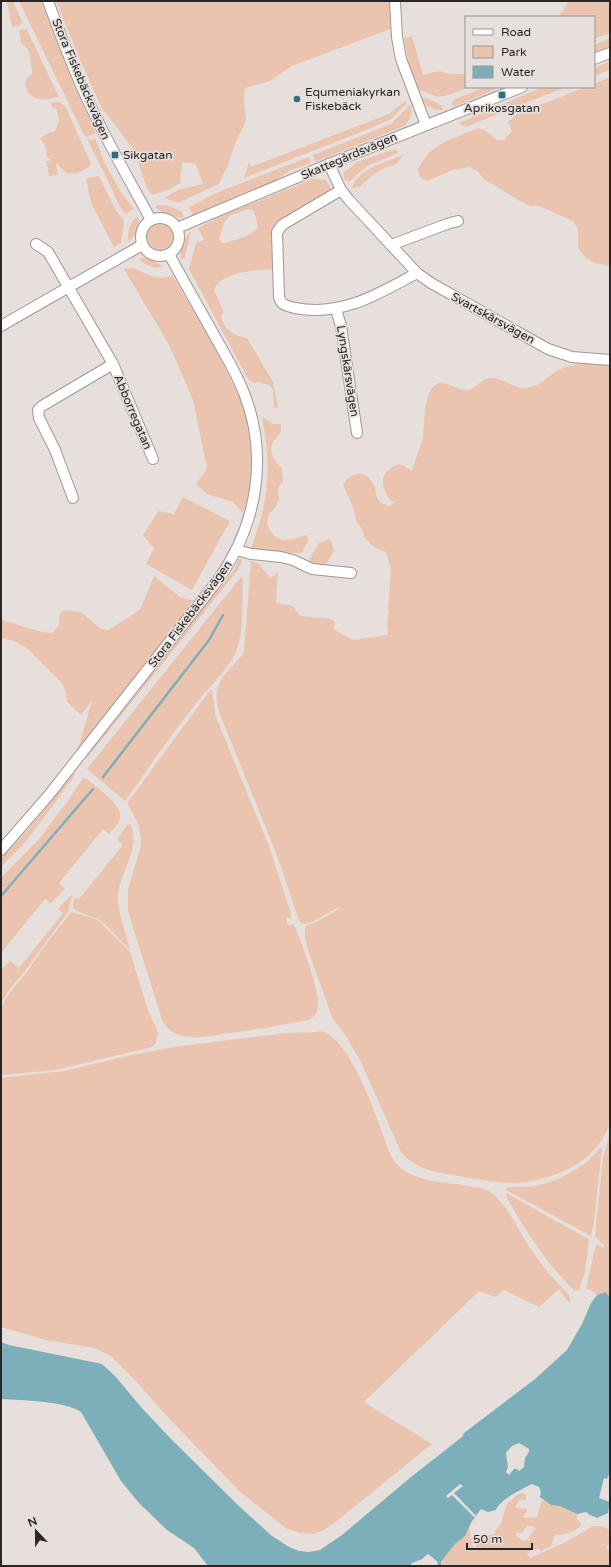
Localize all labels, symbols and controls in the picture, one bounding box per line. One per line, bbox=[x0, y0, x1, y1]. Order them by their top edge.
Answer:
street label: Stora Fiskebäcksvägen bbox=[49, 16, 113, 142]
legend bbox=[465, 16, 595, 88]
text: Road bbox=[501, 25, 531, 39]
text: Park bbox=[501, 45, 527, 59]
text: Water bbox=[501, 65, 536, 79]
place label: Equmeniakyrkan Fiskebäck bbox=[305, 85, 400, 113]
marker: Aprikosgatan bbox=[497, 90, 507, 100]
marker: Equmeniakyrkan Fiskebäck bbox=[292, 94, 302, 104]
place label: Aprikosgatan bbox=[464, 101, 540, 115]
street label: Skattegårdsvägen bbox=[299, 129, 399, 183]
place label: Sikgatan bbox=[123, 148, 173, 162]
marker: Sikgatan bbox=[110, 150, 120, 160]
street label: Svartskärsvägen bbox=[449, 289, 537, 347]
street label: Lyngskärsvägen bbox=[334, 324, 362, 418]
street label: Abborregatan bbox=[111, 372, 155, 452]
street label: Stora Fiskebäcksvägen bbox=[145, 558, 235, 670]
north arrow bbox=[16, 1511, 56, 1551]
text: N bbox=[26, 1515, 39, 1530]
scale bar bbox=[467, 1525, 532, 1551]
text: 50 m bbox=[473, 1532, 502, 1546]

